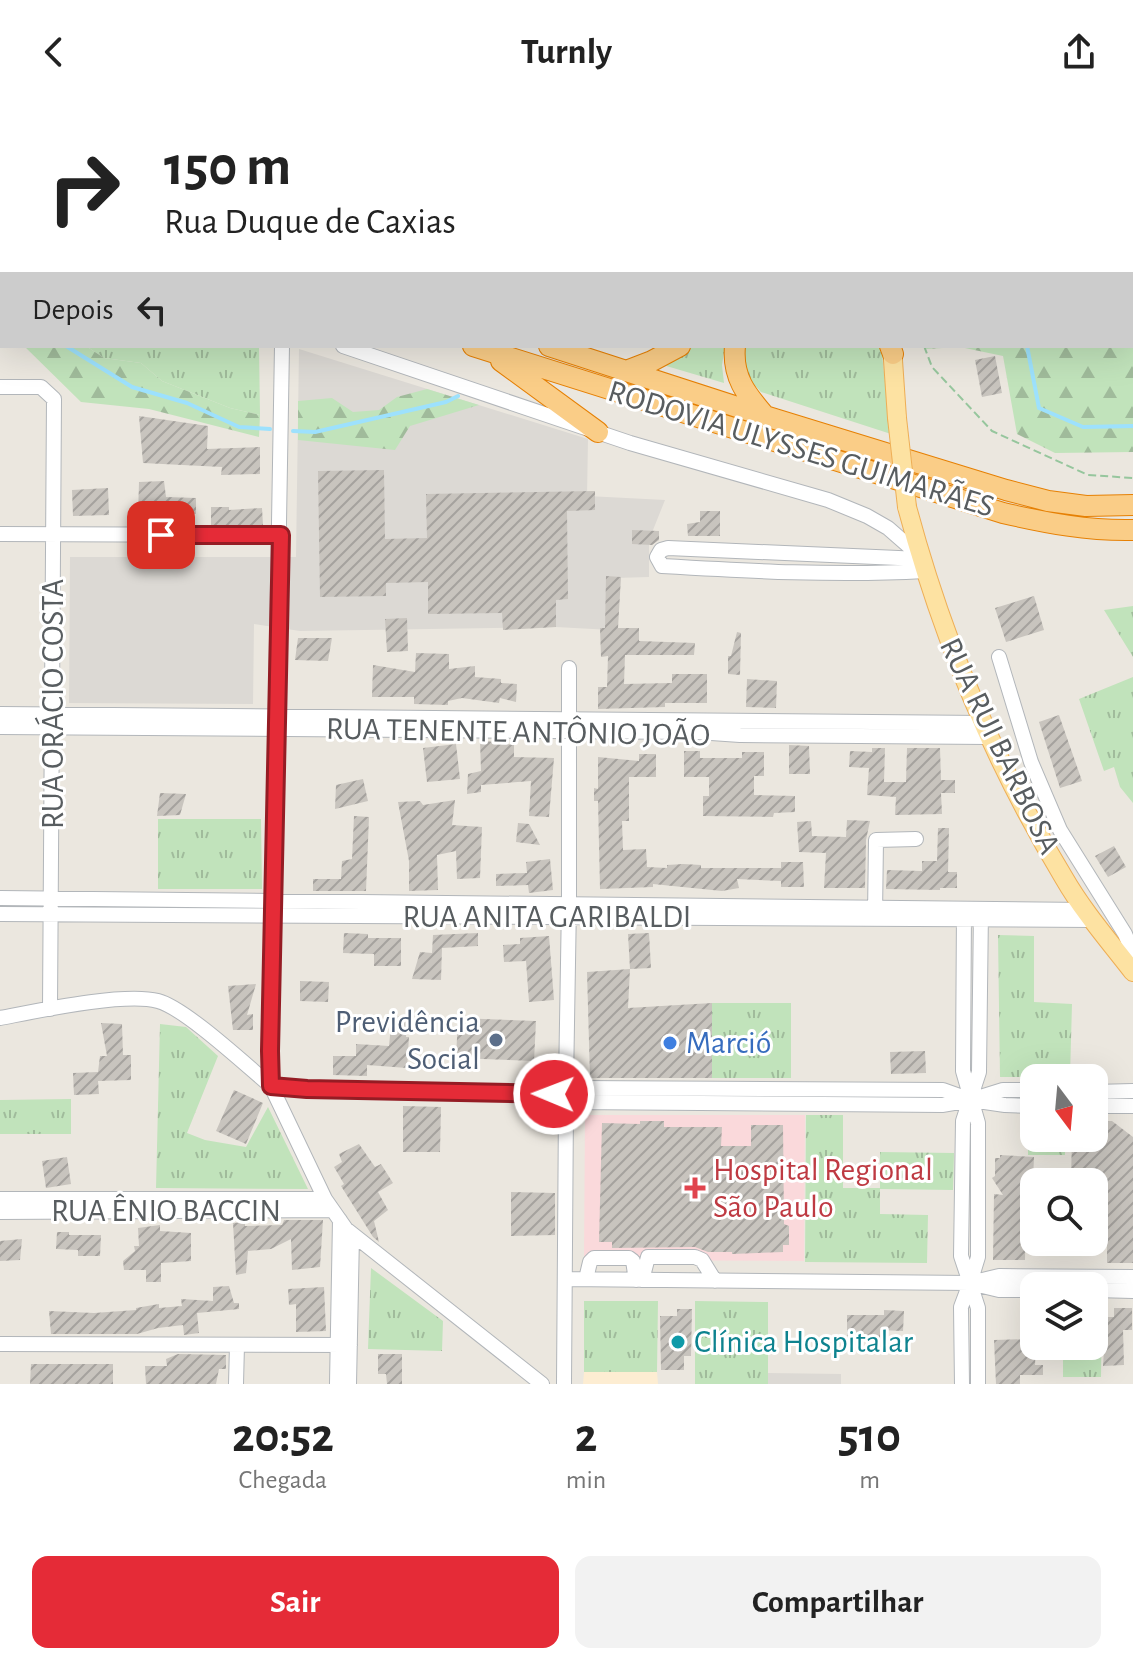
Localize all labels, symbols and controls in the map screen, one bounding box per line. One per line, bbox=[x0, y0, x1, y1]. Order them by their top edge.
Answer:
icon: back bbox=[32, 30, 76, 74]
icon: share bbox=[1057, 30, 1101, 74]
text: Turnly bbox=[521, 34, 612, 70]
icon: right bbox=[32, 136, 136, 240]
text: 150 m bbox=[164, 139, 291, 195]
text: Rua Duque de Caxias bbox=[164, 204, 456, 240]
icon: left bbox=[130, 288, 174, 332]
text: Depois bbox=[32, 295, 114, 325]
street label: RODOVIA ULYSSES GUIMARÃES bbox=[604, 373, 998, 523]
pin bbox=[127, 501, 195, 569]
icon: arrive bbox=[139, 513, 183, 557]
street label: RUA ORÁCIO COSTA bbox=[34, 579, 69, 829]
street label: RUA RUI BARBOSA bbox=[934, 633, 1066, 859]
street label: RUA TENENTE ANTÔNIO JOÃO bbox=[326, 711, 710, 751]
street label: RUA ANITA GARIBALDI bbox=[403, 901, 691, 933]
place label: Previdência Social bbox=[335, 1006, 480, 1075]
place label: Marció bbox=[686, 1027, 771, 1059]
marker: Previdência Social bbox=[487, 1031, 505, 1049]
marker: Marció bbox=[661, 1034, 679, 1052]
position arrow bbox=[512, 1052, 596, 1136]
north arrow bbox=[1020, 1064, 1108, 1152]
map controls bbox=[1020, 1064, 1108, 1360]
place label: Hospital Regional São Paulo bbox=[713, 1154, 933, 1223]
button: search bbox=[1020, 1168, 1108, 1256]
marker: Hospital Regional São Paulo bbox=[684, 1177, 706, 1199]
street label: RUA ÊNIO BACCIN bbox=[51, 1193, 281, 1227]
button: layers bbox=[1020, 1272, 1108, 1360]
place label: Clínica Hospitalar bbox=[694, 1326, 914, 1358]
marker: Clínica Hospitalar bbox=[669, 1333, 687, 1351]
text: 20:52 bbox=[232, 1413, 334, 1461]
text: 2 bbox=[575, 1413, 597, 1461]
text: 510 bbox=[838, 1413, 901, 1461]
text: Chegada bbox=[239, 1467, 327, 1493]
text: min bbox=[566, 1467, 606, 1493]
text: m bbox=[859, 1467, 880, 1493]
button: Sair bbox=[32, 1556, 559, 1648]
button: Compartilhar bbox=[575, 1556, 1101, 1648]

